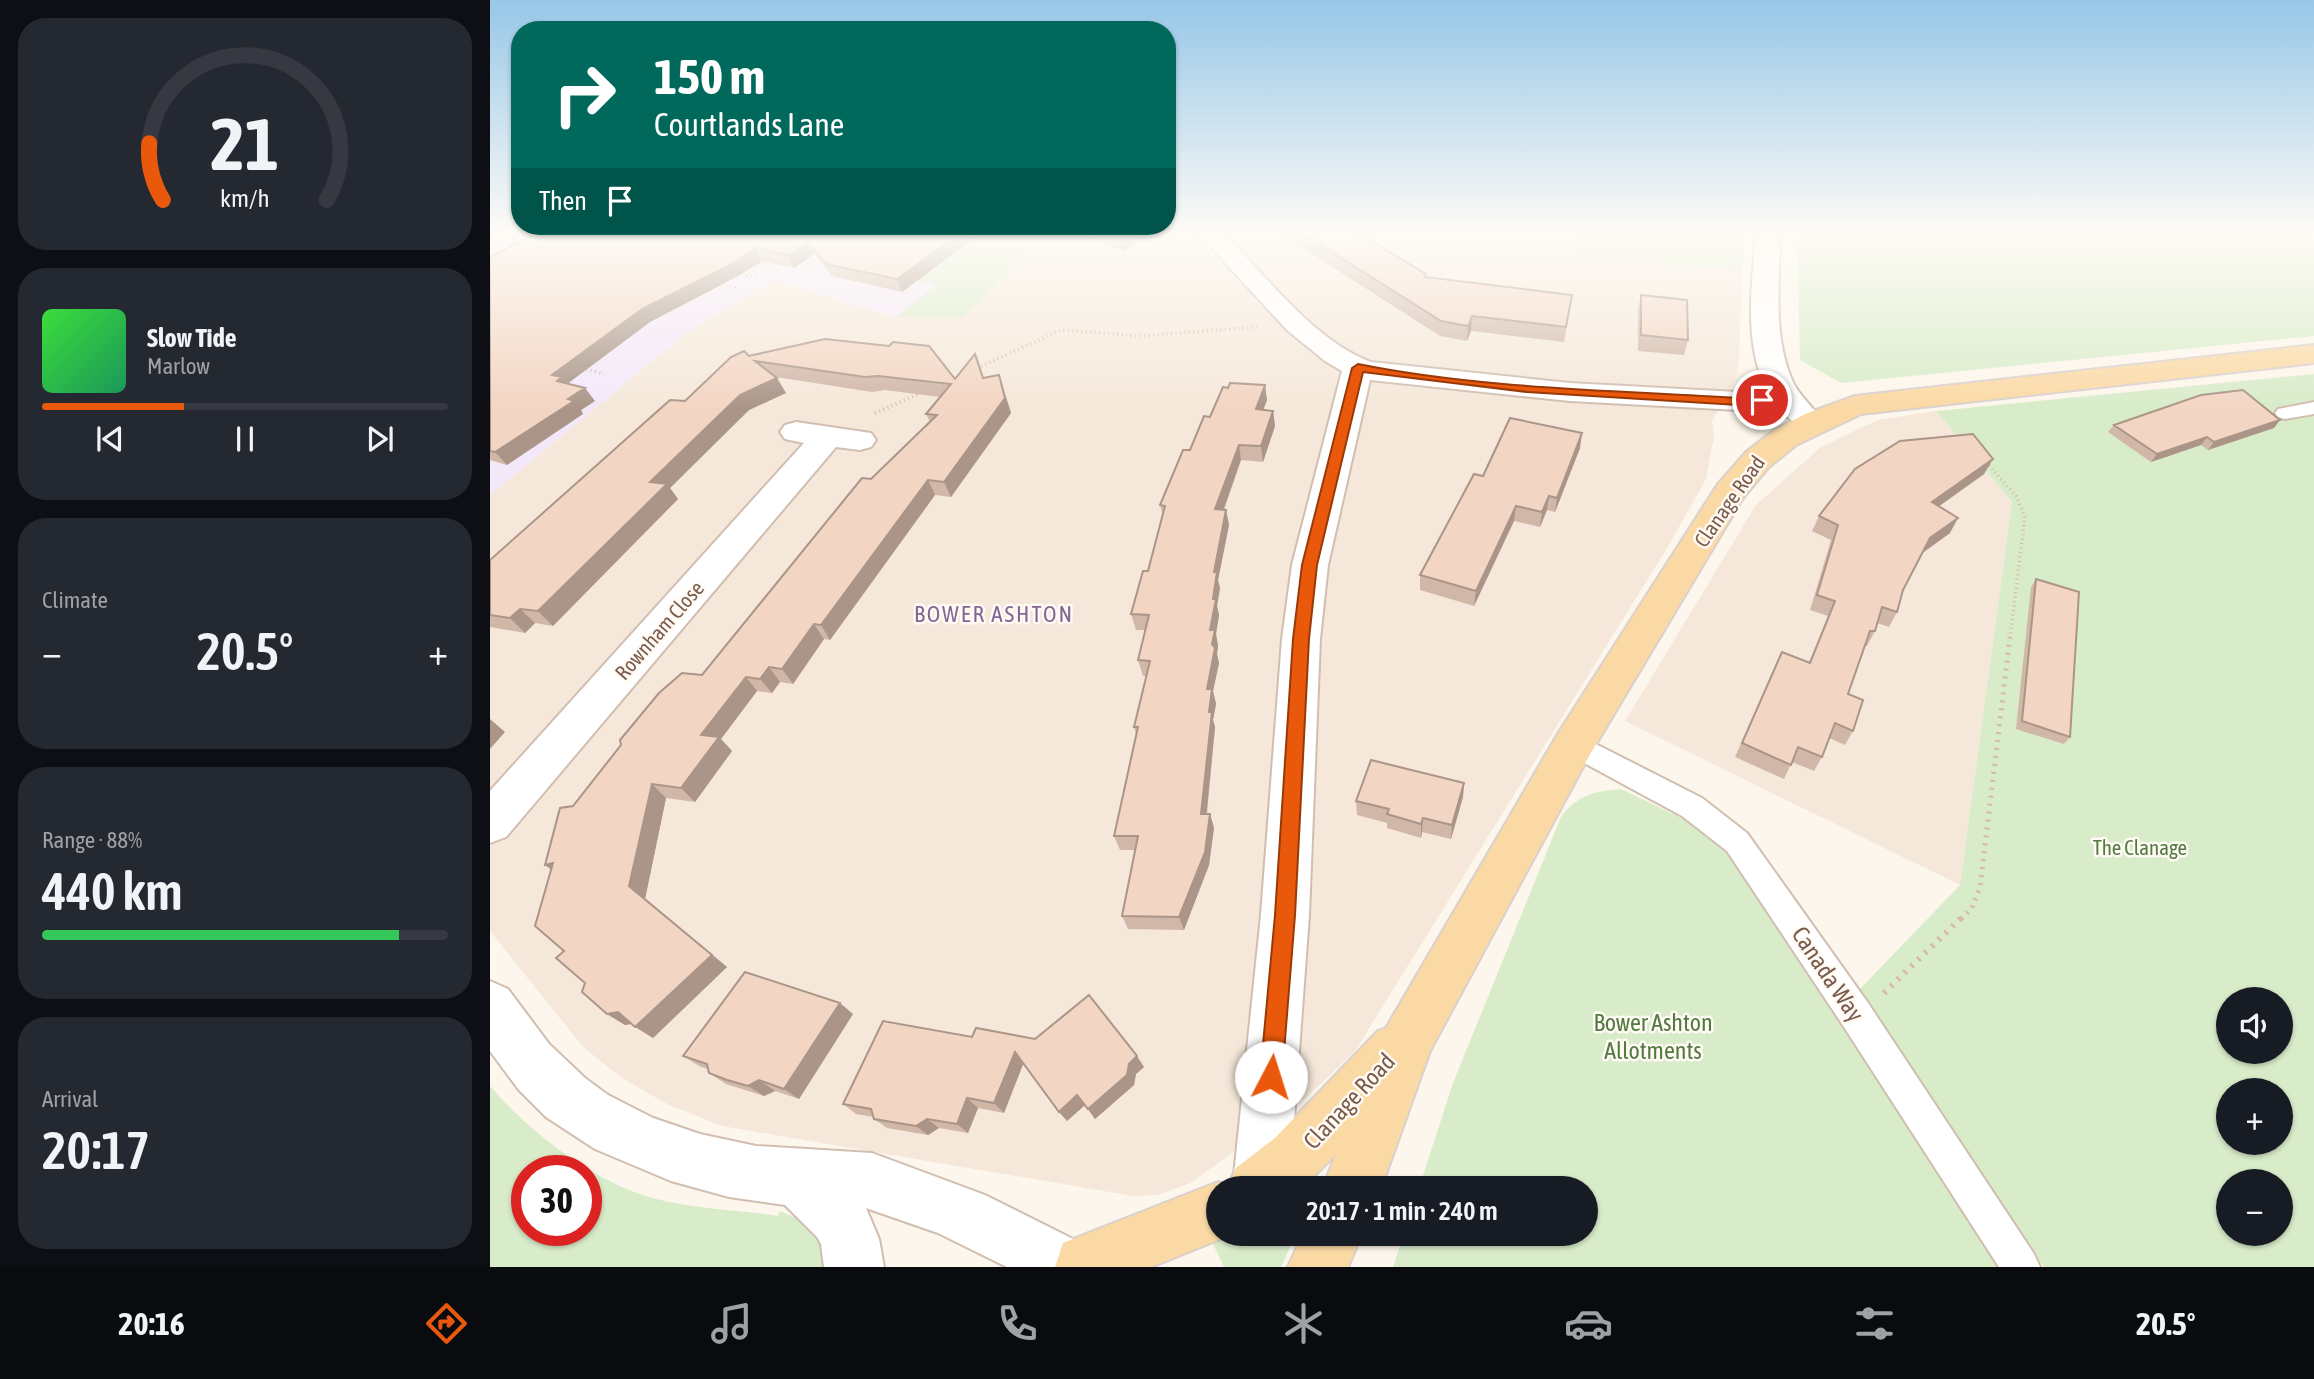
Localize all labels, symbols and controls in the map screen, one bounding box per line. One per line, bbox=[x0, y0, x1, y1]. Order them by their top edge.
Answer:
text: 150 m bbox=[654, 48, 765, 104]
icon: right bbox=[539, 49, 630, 140]
text: 21 bbox=[211, 102, 279, 185]
text: Courtlands Lane bbox=[654, 106, 844, 143]
icon: arrive bbox=[601, 182, 639, 220]
text: km/h bbox=[220, 184, 270, 212]
text: Then bbox=[539, 186, 587, 216]
text: Slow Tide bbox=[147, 323, 237, 353]
text: Marlow bbox=[147, 353, 210, 379]
pin bbox=[1732, 370, 1792, 430]
icon: arrive bbox=[1743, 381, 1781, 419]
icon: previous bbox=[91, 420, 129, 458]
icon: pause bbox=[226, 420, 264, 458]
icon: next bbox=[361, 420, 399, 458]
street label: Clanage Road bbox=[1689, 451, 1769, 551]
street label: Rownham Close bbox=[610, 576, 708, 684]
text: Climate bbox=[42, 587, 108, 613]
district label: BOWER ASHTON bbox=[914, 601, 1074, 627]
text: 20.5° bbox=[197, 621, 293, 681]
text: − bbox=[42, 630, 62, 673]
text: + bbox=[428, 630, 448, 673]
text: Range · 88% bbox=[42, 827, 142, 853]
park label: The Clanage bbox=[2093, 835, 2187, 859]
text: 440 km bbox=[42, 861, 183, 921]
street label: Canada Way bbox=[1787, 922, 1870, 1027]
map controls bbox=[2216, 987, 2293, 1246]
button: sound bbox=[2216, 987, 2293, 1064]
park label: Bower Ashton Allotments bbox=[1593, 1009, 1713, 1064]
position arrow bbox=[1234, 1040, 1308, 1114]
street label: Clanage Road bbox=[1298, 1048, 1400, 1154]
button: + bbox=[2216, 1078, 2293, 1155]
text: Arrival bbox=[42, 1086, 98, 1112]
text: 20:17 bbox=[42, 1120, 150, 1180]
speed limit sign: 30 bbox=[511, 1155, 602, 1246]
button: − bbox=[2216, 1169, 2293, 1246]
text: 20:17 · 1 min · 240 m bbox=[1306, 1196, 1498, 1226]
icon: directions bbox=[422, 1299, 471, 1348]
icon: music bbox=[707, 1299, 756, 1348]
icon: phone bbox=[993, 1299, 1042, 1348]
icon: climate bbox=[1279, 1299, 1328, 1348]
icon: car bbox=[1564, 1299, 1613, 1348]
icon: filters bbox=[1850, 1299, 1899, 1348]
text: 20:16 bbox=[118, 1305, 185, 1342]
text: 20.5° bbox=[2136, 1305, 2196, 1342]

